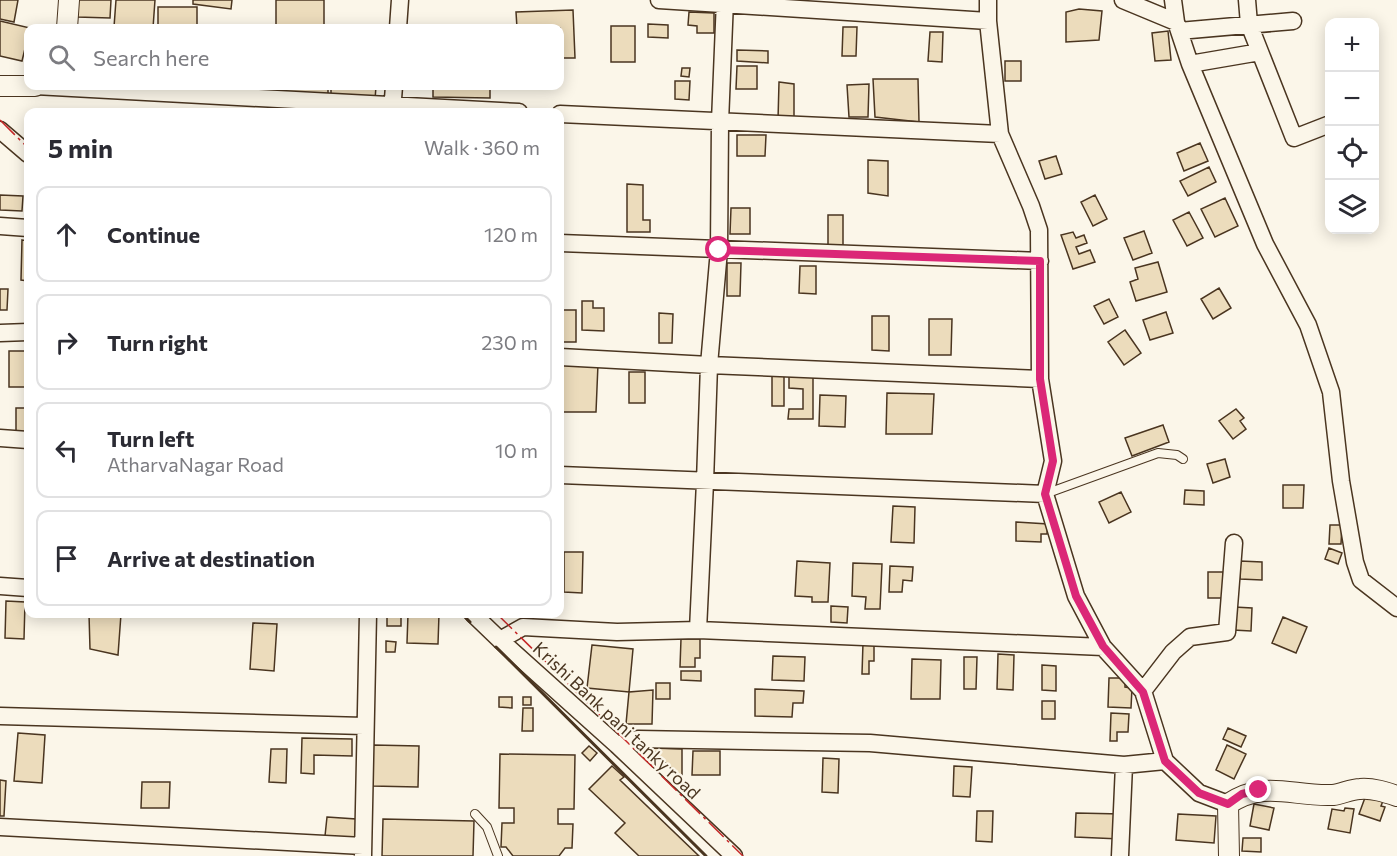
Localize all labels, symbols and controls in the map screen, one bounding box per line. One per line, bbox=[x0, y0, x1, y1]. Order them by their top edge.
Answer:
map controls bbox=[1325, 18, 1379, 234]
button: + bbox=[1325, 18, 1379, 72]
search box bbox=[24, 24, 564, 90]
icon: search bbox=[45, 41, 78, 74]
text: Search here bbox=[93, 44, 209, 71]
button: − bbox=[1325, 72, 1379, 126]
button: locate bbox=[1325, 126, 1379, 180]
text: 5 min bbox=[48, 132, 113, 163]
text: Walk · 360 m bbox=[424, 135, 540, 159]
button: layers bbox=[1325, 180, 1379, 234]
icon: ahead bbox=[50, 218, 83, 251]
text: Continue bbox=[107, 221, 200, 248]
text: 120 m bbox=[484, 222, 538, 246]
route start bbox=[705, 236, 731, 262]
icon: right bbox=[50, 326, 83, 359]
text: Turn right bbox=[107, 329, 208, 356]
text: 230 m bbox=[481, 330, 538, 354]
text: Turn left bbox=[107, 425, 194, 452]
icon: left bbox=[50, 434, 83, 467]
text: 10 m bbox=[495, 438, 538, 462]
text: AtharvaNagar Road bbox=[107, 452, 284, 476]
icon: arrive bbox=[50, 542, 83, 575]
text: Arrive at destination bbox=[107, 545, 315, 572]
street label: Krishi Bank pani tanky road bbox=[529, 637, 705, 803]
route end bbox=[1245, 776, 1271, 802]

